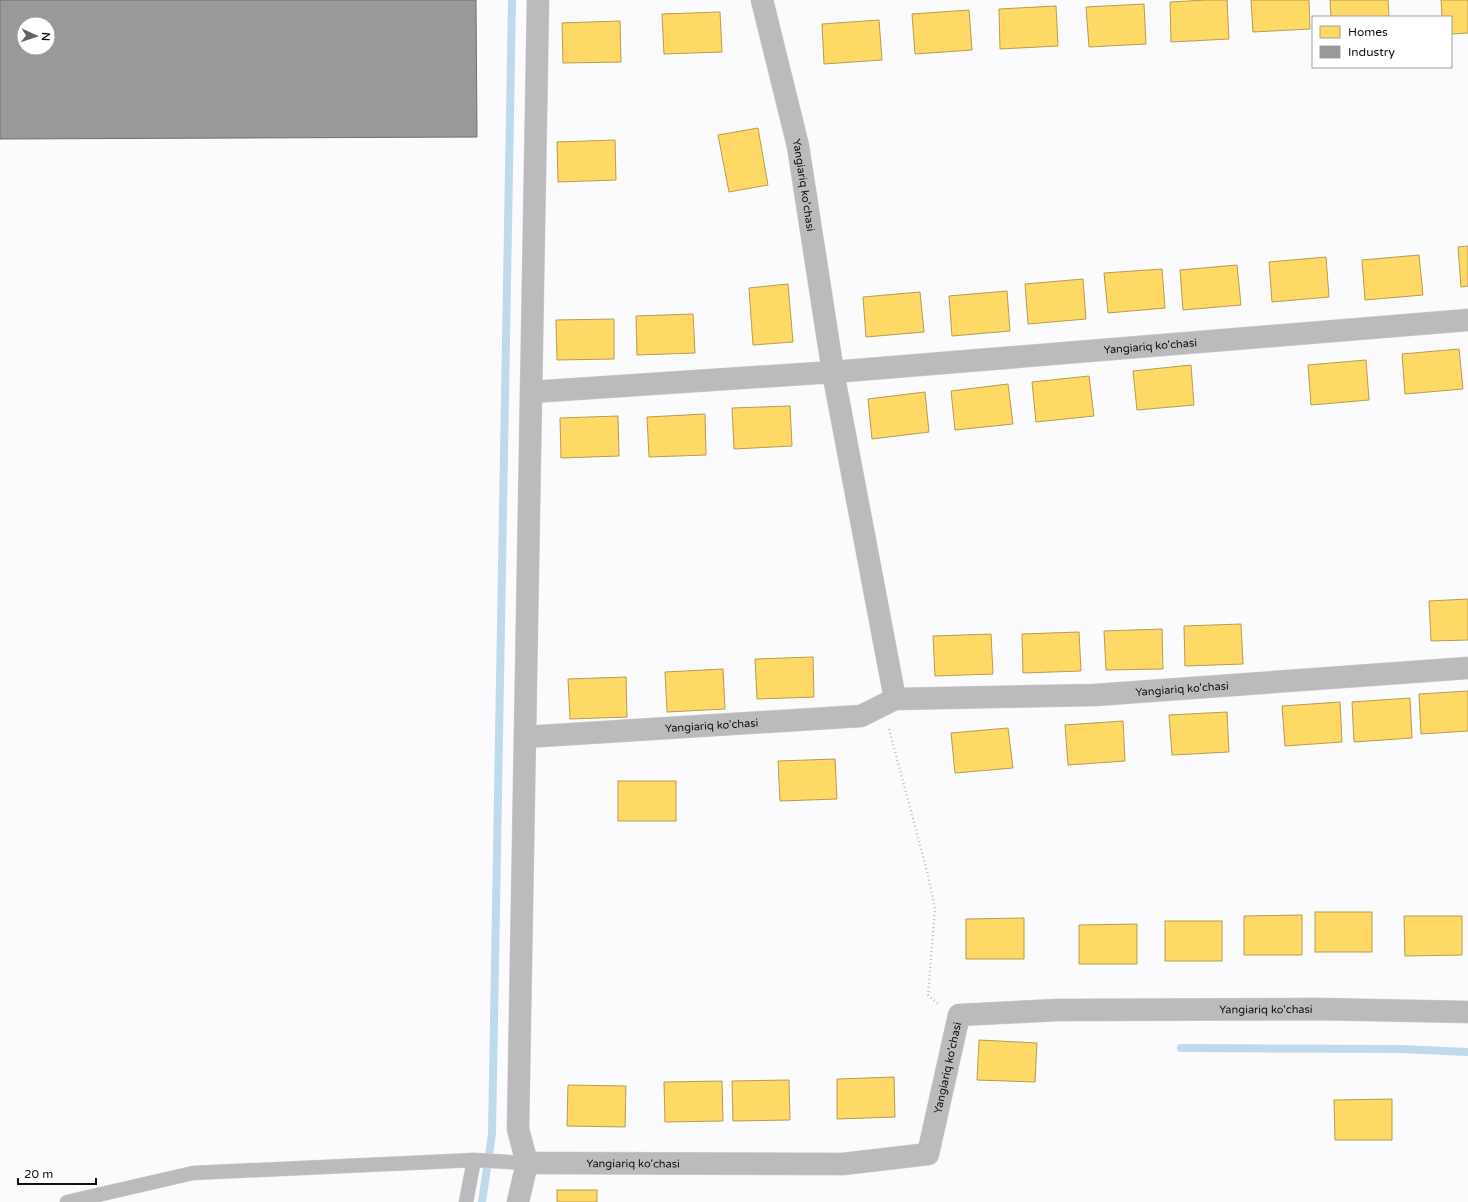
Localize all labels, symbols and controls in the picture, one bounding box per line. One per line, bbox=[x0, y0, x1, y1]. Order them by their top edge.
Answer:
north arrow bbox=[16, 16, 56, 56]
legend bbox=[1312, 16, 1452, 68]
text: Homes bbox=[1348, 25, 1388, 39]
text: N bbox=[39, 32, 52, 41]
text: Industry bbox=[1348, 45, 1395, 59]
street label: Yangiariq ko'chasi bbox=[790, 138, 817, 232]
street label: Yangiariq ko'chasi bbox=[1103, 336, 1197, 357]
street label: Yangiariq ko'chasi bbox=[1135, 679, 1229, 699]
street label: Yangiariq ko'chasi bbox=[665, 716, 759, 735]
street label: Yangiariq ko'chasi bbox=[1219, 1003, 1313, 1016]
street label: Yangiariq ko'chasi bbox=[931, 1021, 964, 1115]
street label: Yangiariq ko'chasi bbox=[586, 1157, 680, 1170]
scale bar bbox=[18, 1160, 96, 1186]
text: 20 m bbox=[24, 1167, 53, 1181]

